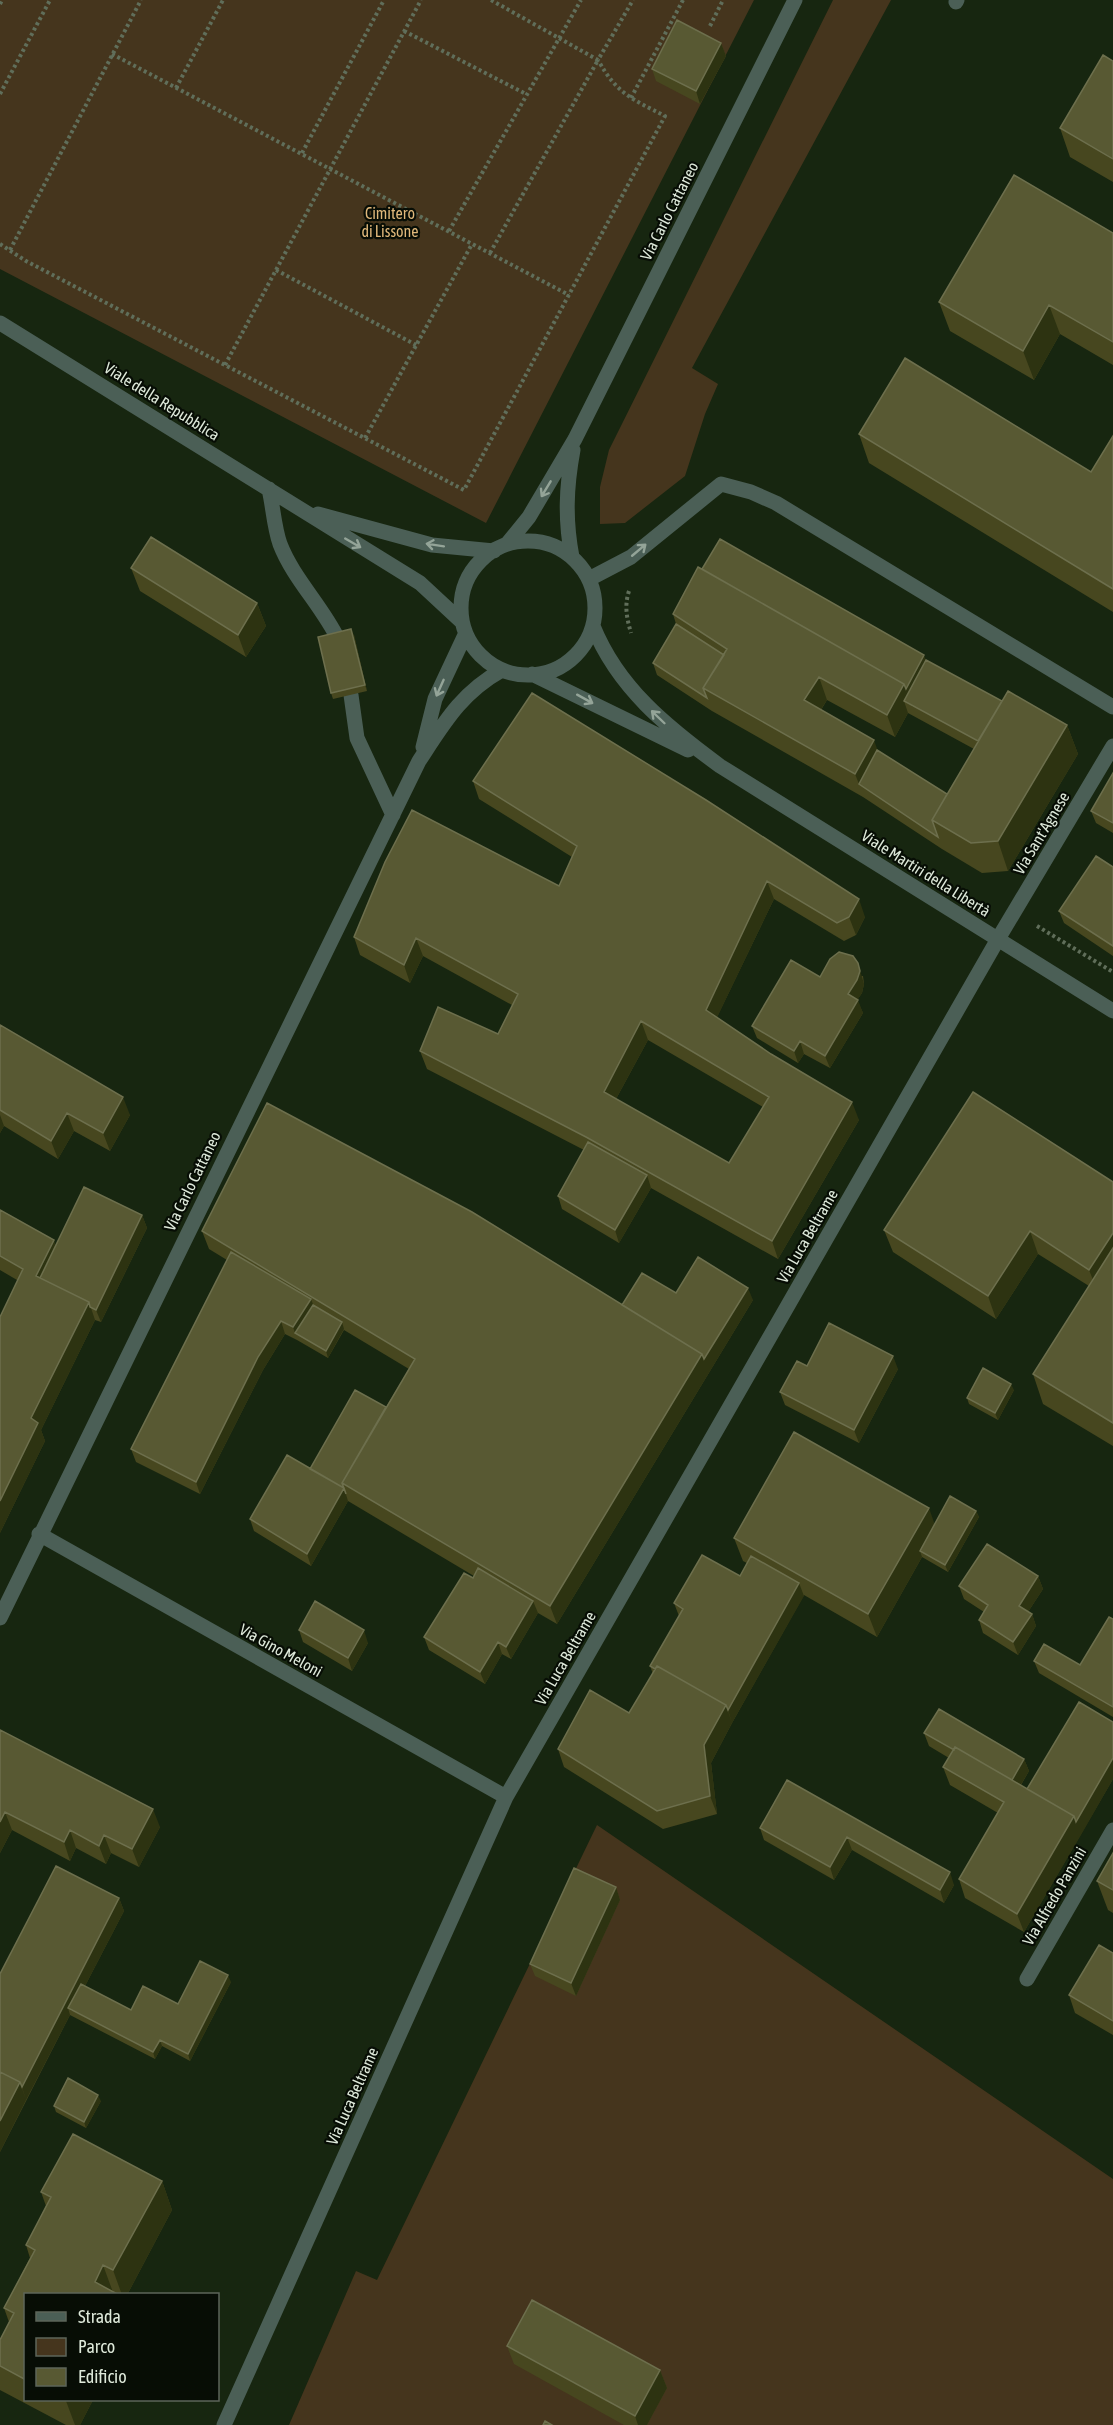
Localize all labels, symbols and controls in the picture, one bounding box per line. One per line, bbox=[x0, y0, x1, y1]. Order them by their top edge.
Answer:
street label: Via Carlo Cattaneo bbox=[636, 159, 702, 263]
park label: Cimitero di Lissone bbox=[361, 204, 419, 240]
street label: Viale della Repubblica bbox=[101, 358, 223, 445]
one-way arrow bbox=[539, 480, 551, 497]
one-way arrow bbox=[344, 537, 361, 549]
one-way arrow bbox=[426, 539, 446, 550]
one-way arrow bbox=[631, 544, 647, 557]
one-way arrow bbox=[434, 678, 445, 696]
one-way arrow bbox=[576, 693, 593, 705]
one-way arrow bbox=[650, 710, 665, 724]
street label: Via Sant'Agnese bbox=[1009, 789, 1074, 878]
street label: Viale Martiri della Libertà bbox=[858, 826, 994, 920]
street label: Via Carlo Cattaneo bbox=[160, 1128, 224, 1234]
street label: Via Luca Beltrame bbox=[773, 1186, 841, 1286]
street label: Via Luca Beltrame bbox=[531, 1608, 599, 1708]
street label: Via Gino Meloni bbox=[236, 1620, 326, 1680]
street label: Via Alfredo Panzini bbox=[1019, 1844, 1089, 1948]
street label: Via Luca Beltrame bbox=[322, 2044, 382, 2148]
legend bbox=[24, 2293, 219, 2401]
text: Strada bbox=[78, 2306, 121, 2327]
text: Parco bbox=[78, 2336, 115, 2357]
text: Edificio bbox=[78, 2366, 127, 2387]

